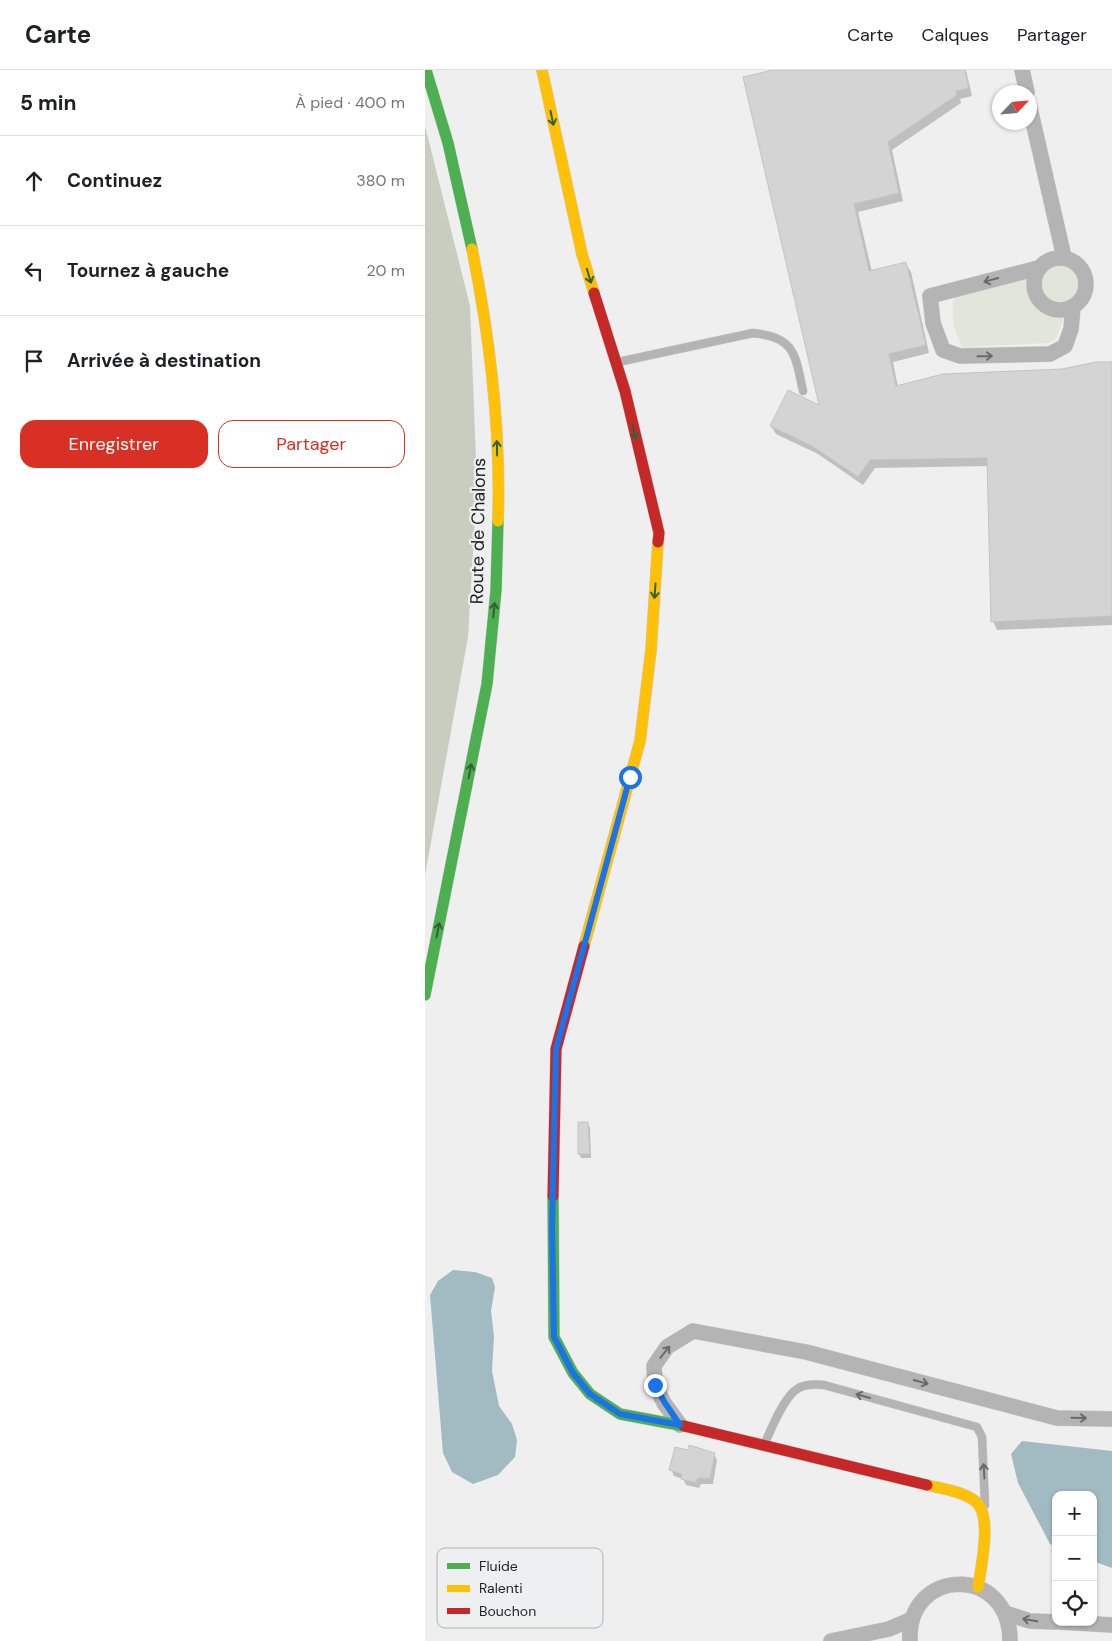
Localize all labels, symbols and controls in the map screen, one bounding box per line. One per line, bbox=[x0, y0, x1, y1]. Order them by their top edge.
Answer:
text: Carte bbox=[25, 19, 91, 50]
text: Carte bbox=[847, 23, 894, 47]
text: Calques bbox=[922, 23, 989, 47]
text: Partager bbox=[1017, 23, 1087, 47]
north arrow bbox=[992, 85, 1037, 130]
text: 5 min bbox=[20, 89, 76, 117]
text: À pied · 400 m bbox=[295, 92, 405, 113]
one-way arrow bbox=[548, 109, 558, 125]
icon: ahead bbox=[20, 167, 48, 195]
text: Continuez bbox=[67, 168, 162, 193]
text: 380 m bbox=[356, 170, 405, 191]
icon: left bbox=[20, 257, 48, 285]
text: Tournez à gauche bbox=[67, 258, 229, 283]
text: 20 m bbox=[366, 260, 405, 281]
one-way arrow bbox=[584, 268, 594, 284]
one-way arrow bbox=[984, 276, 1000, 285]
icon: arrive bbox=[20, 347, 48, 375]
text: Arrivée à destination bbox=[67, 348, 261, 373]
one-way arrow bbox=[977, 351, 993, 360]
button: Enregistrer bbox=[20, 420, 208, 468]
button: Partager bbox=[218, 420, 405, 468]
one-way arrow bbox=[630, 423, 639, 439]
one-way arrow bbox=[492, 440, 502, 456]
street label: Route de Chalons bbox=[465, 458, 491, 604]
one-way arrow bbox=[650, 583, 659, 599]
one-way arrow bbox=[489, 603, 499, 619]
one-way arrow bbox=[466, 763, 476, 779]
route start bbox=[619, 766, 642, 789]
one-way arrow bbox=[434, 923, 443, 939]
one-way arrow bbox=[659, 1345, 670, 1358]
route end bbox=[644, 1374, 667, 1397]
one-way arrow bbox=[913, 1378, 929, 1387]
one-way arrow bbox=[855, 1390, 871, 1400]
one-way arrow bbox=[1070, 1413, 1087, 1423]
one-way arrow bbox=[979, 1463, 988, 1479]
map controls bbox=[1052, 1491, 1097, 1626]
button: + bbox=[1052, 1491, 1097, 1536]
button: − bbox=[1052, 1536, 1097, 1581]
legend bbox=[437, 1548, 603, 1628]
text: Fluide bbox=[479, 1557, 518, 1575]
text: Ralenti bbox=[479, 1579, 523, 1597]
button: locate bbox=[1052, 1581, 1097, 1626]
text: Bouchon bbox=[479, 1602, 536, 1620]
one-way arrow bbox=[1023, 1614, 1039, 1624]

